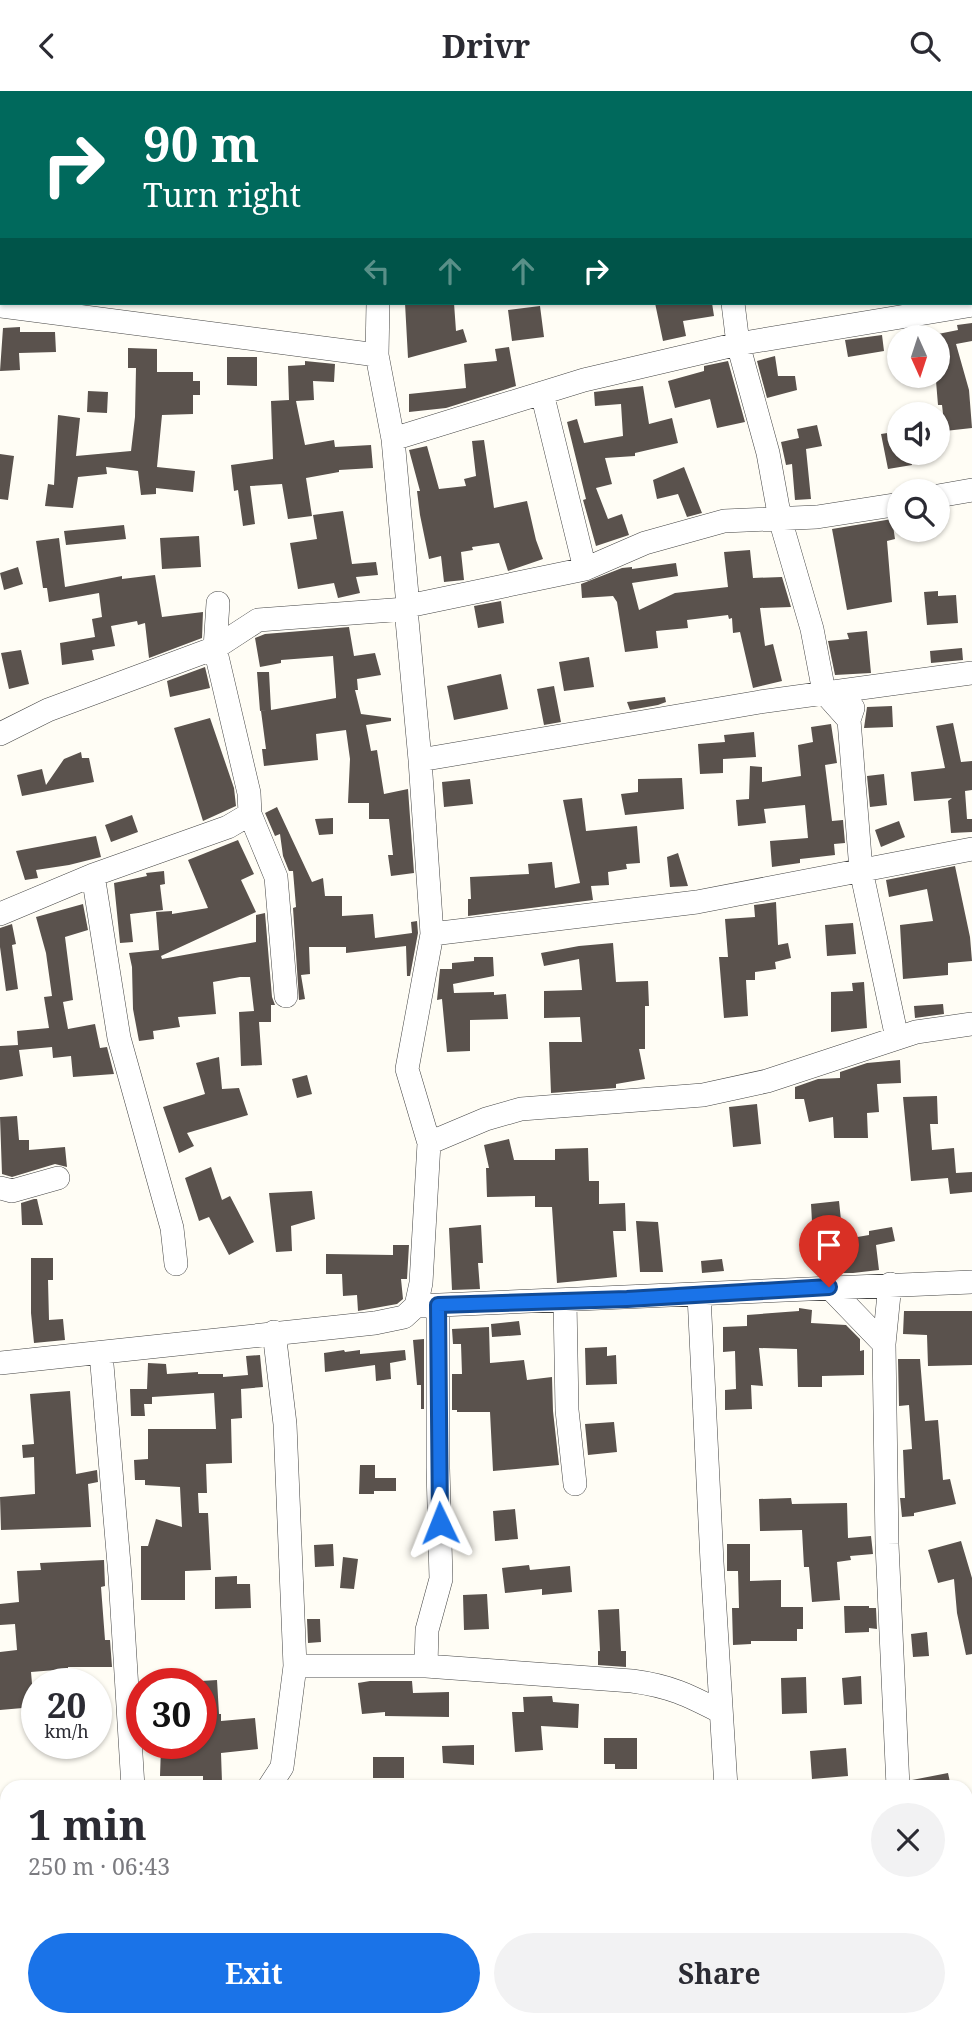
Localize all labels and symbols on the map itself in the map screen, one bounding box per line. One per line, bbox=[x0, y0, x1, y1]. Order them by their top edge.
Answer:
north arrow bbox=[887, 325, 950, 389]
pin bbox=[799, 1215, 859, 1287]
position arrow bbox=[403, 1486, 477, 1560]
speed limit sign: 30 bbox=[126, 1668, 217, 1759]

